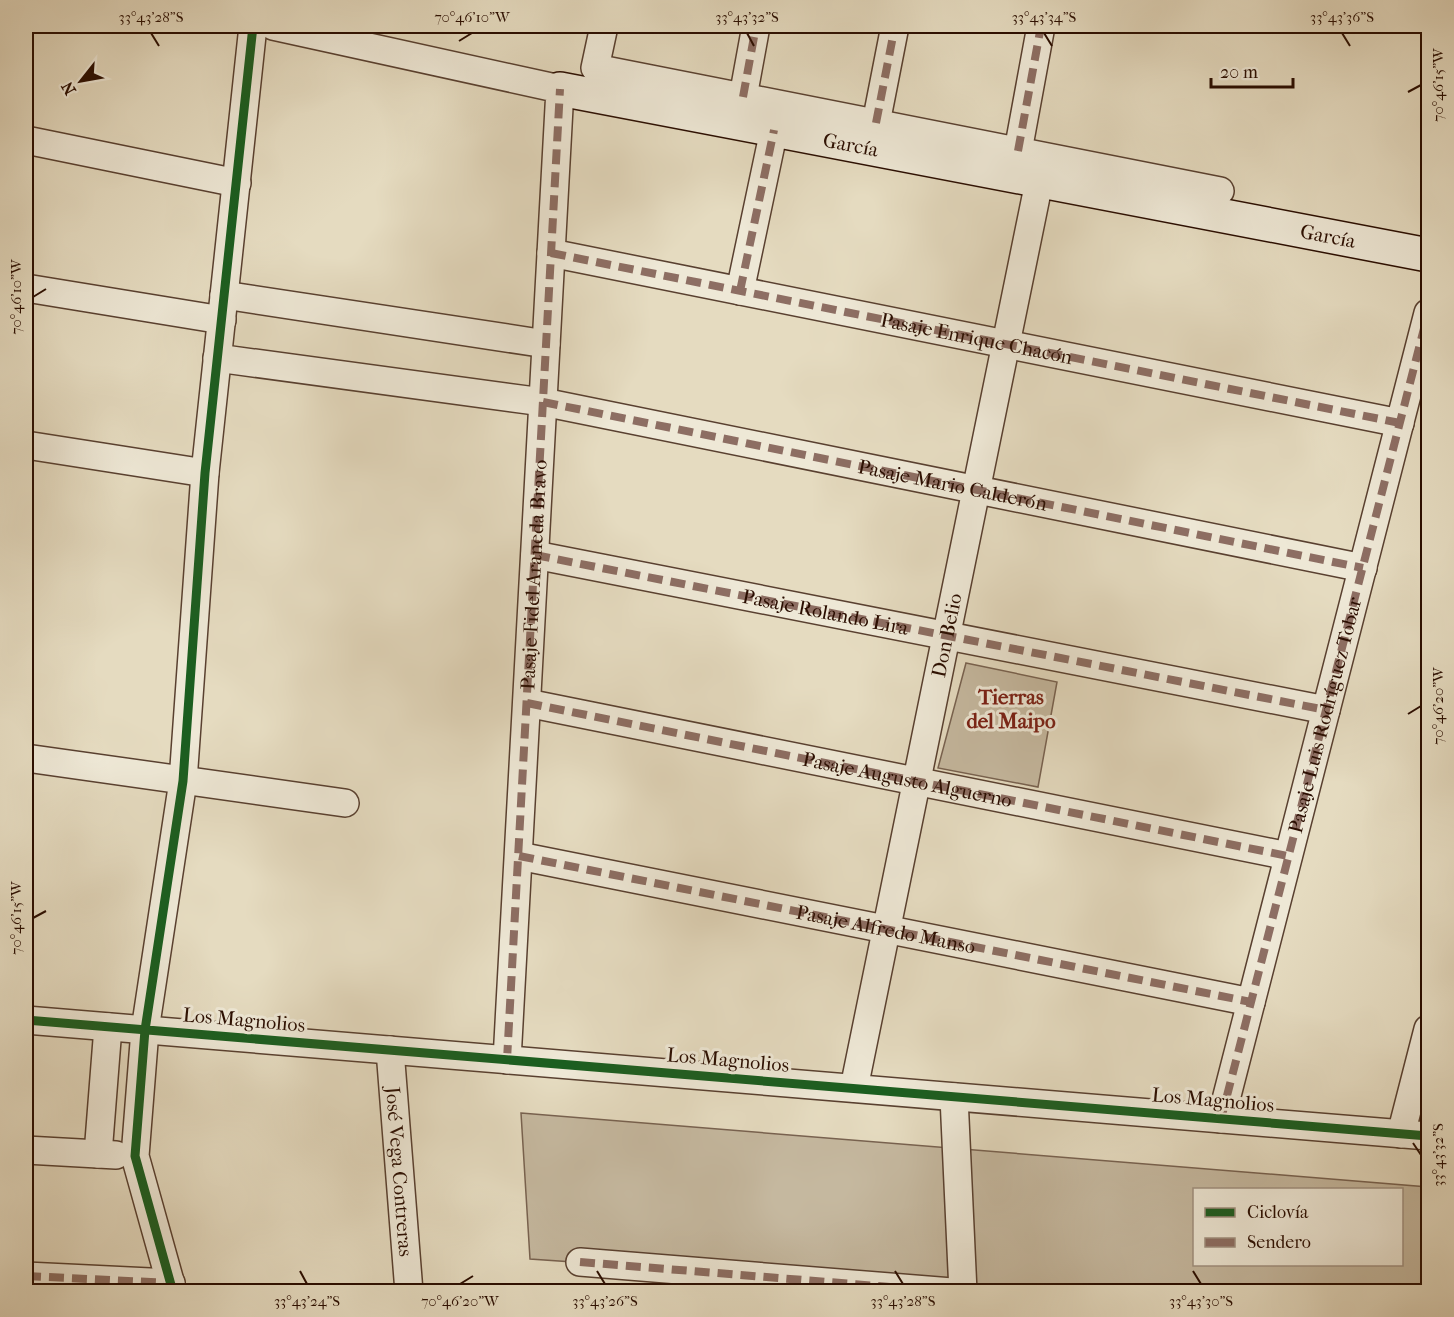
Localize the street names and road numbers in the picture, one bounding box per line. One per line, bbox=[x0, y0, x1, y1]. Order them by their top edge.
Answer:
street label: García bbox=[821, 128, 881, 161]
street label: García bbox=[1298, 219, 1358, 253]
street label: Pasaje Enrique Chacón bbox=[879, 308, 1075, 369]
street label: Pasaje Mario Calderón bbox=[856, 455, 1050, 515]
street label: Pasaje Fidel Araneda Bravo bbox=[516, 459, 551, 691]
street label: Pasaje Rolando Lira bbox=[741, 584, 911, 640]
street label: Don Belio bbox=[927, 591, 966, 680]
street label: Pasaje Luis Rodríguez Tobar bbox=[1283, 594, 1366, 836]
street label: Pasaje Augusto Alguerno bbox=[801, 747, 1014, 812]
street label: Pasaje Alfredo Manso bbox=[794, 900, 978, 958]
street label: Los Magnolios bbox=[182, 1003, 306, 1037]
street label: Los Magnolios bbox=[666, 1043, 790, 1077]
street label: Los Magnolios bbox=[1151, 1083, 1275, 1117]
street label: José Vega Contreras bbox=[381, 1084, 418, 1257]

